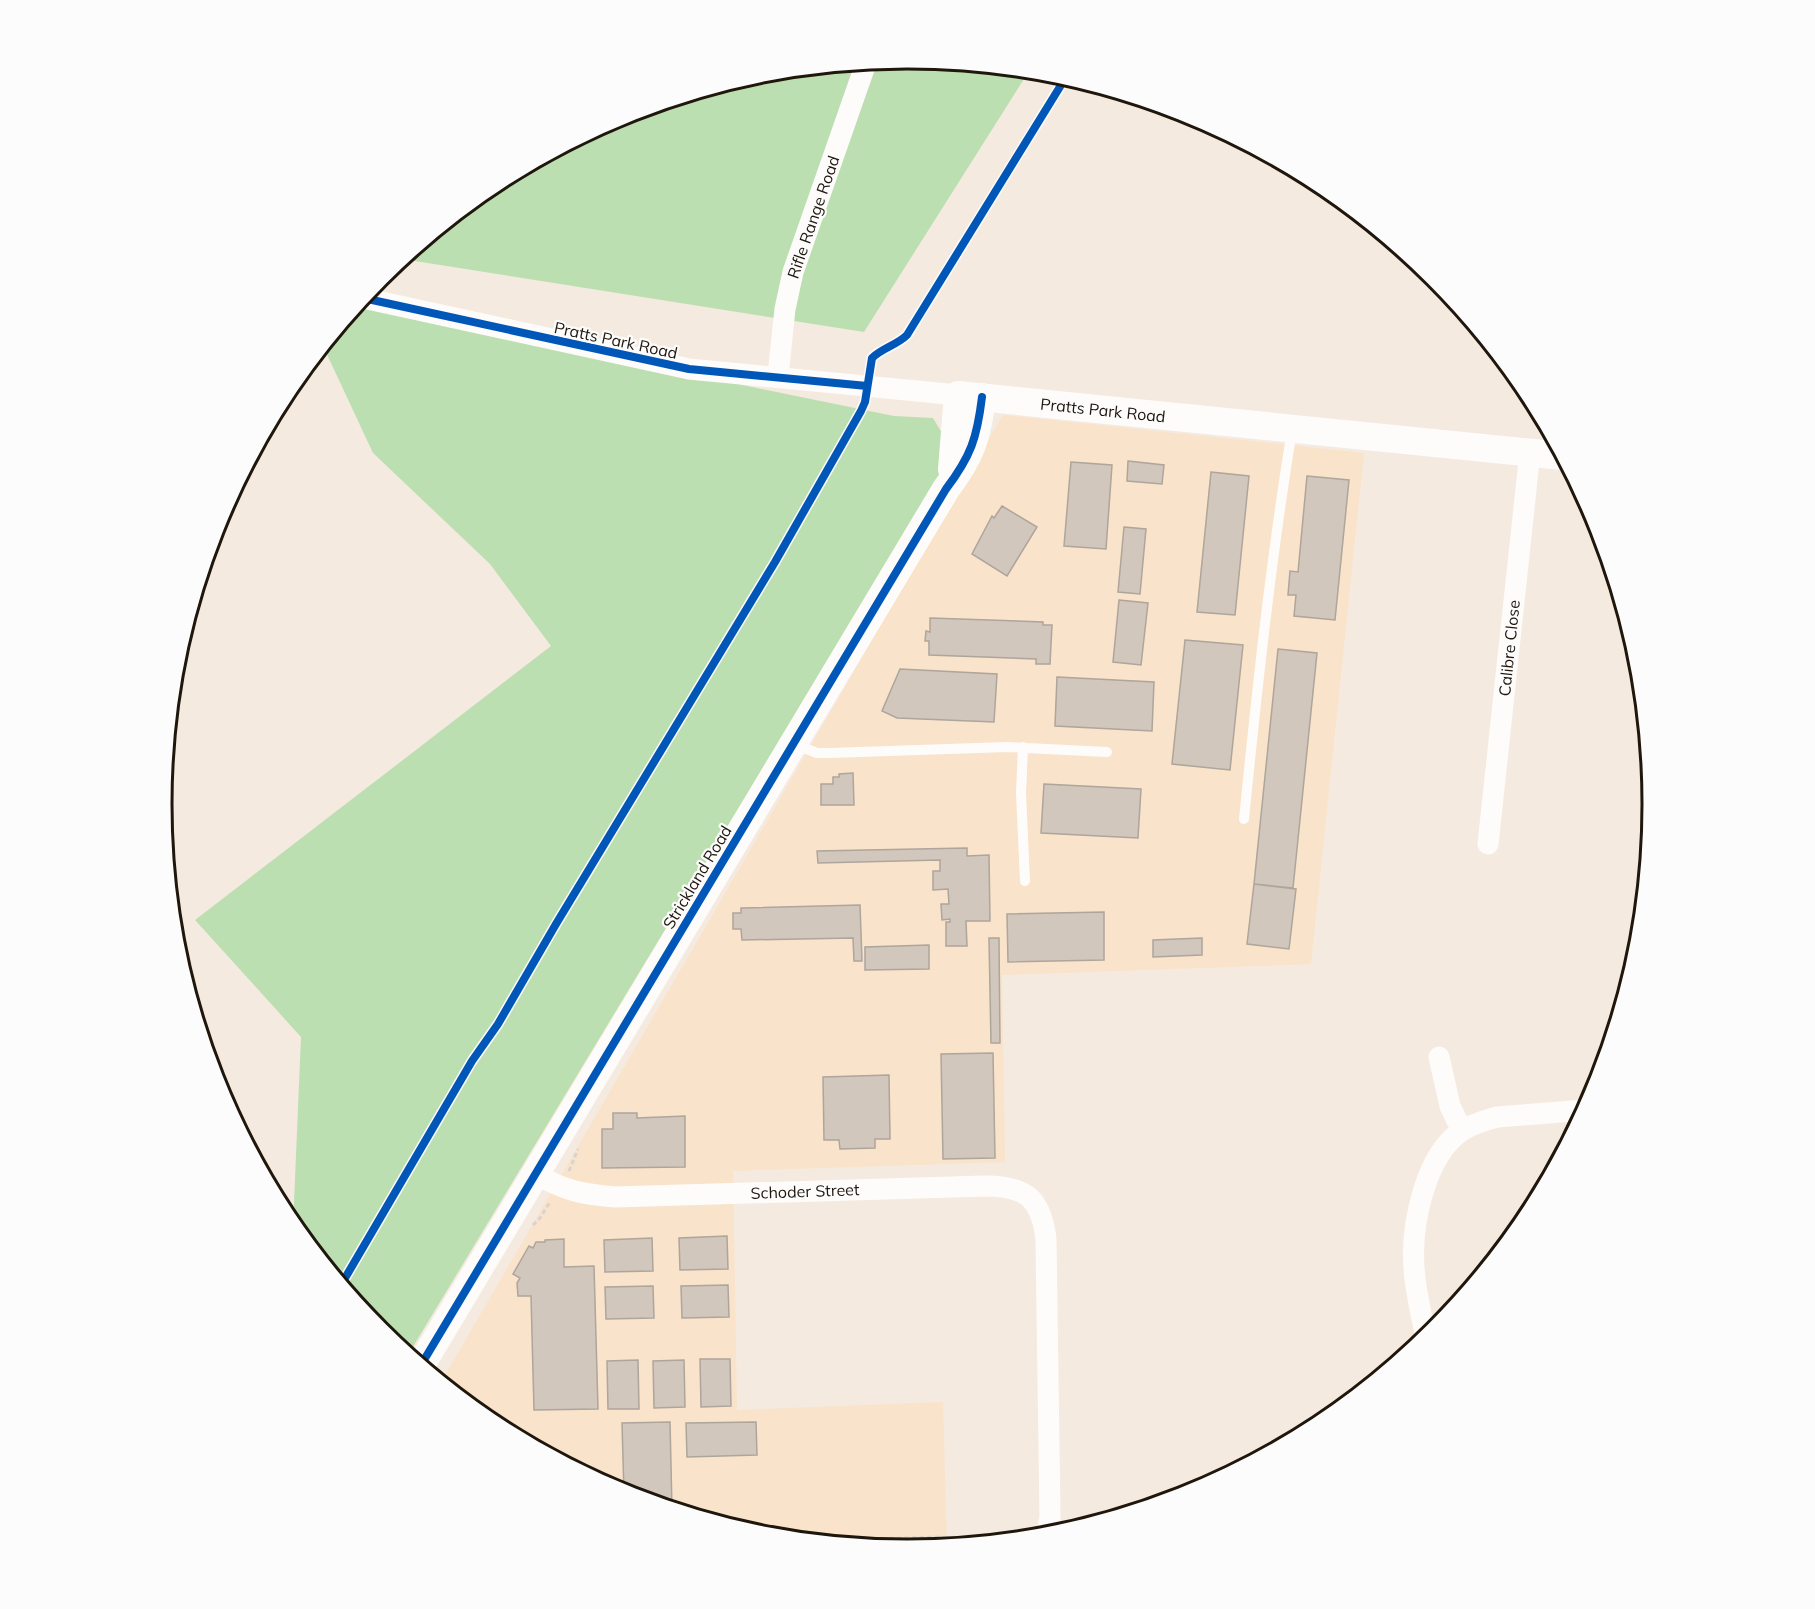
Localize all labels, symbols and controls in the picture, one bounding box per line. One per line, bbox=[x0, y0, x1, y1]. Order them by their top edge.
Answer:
street label: Rifle Range Road bbox=[783, 153, 843, 281]
street label: Pratts Park Road bbox=[552, 317, 680, 363]
street label: Pratts Park Road bbox=[1039, 393, 1167, 427]
street label: Calibre Close bbox=[1494, 599, 1524, 697]
street label: Strickland Road bbox=[658, 822, 736, 932]
street label: Schoder Street bbox=[750, 1179, 860, 1203]

